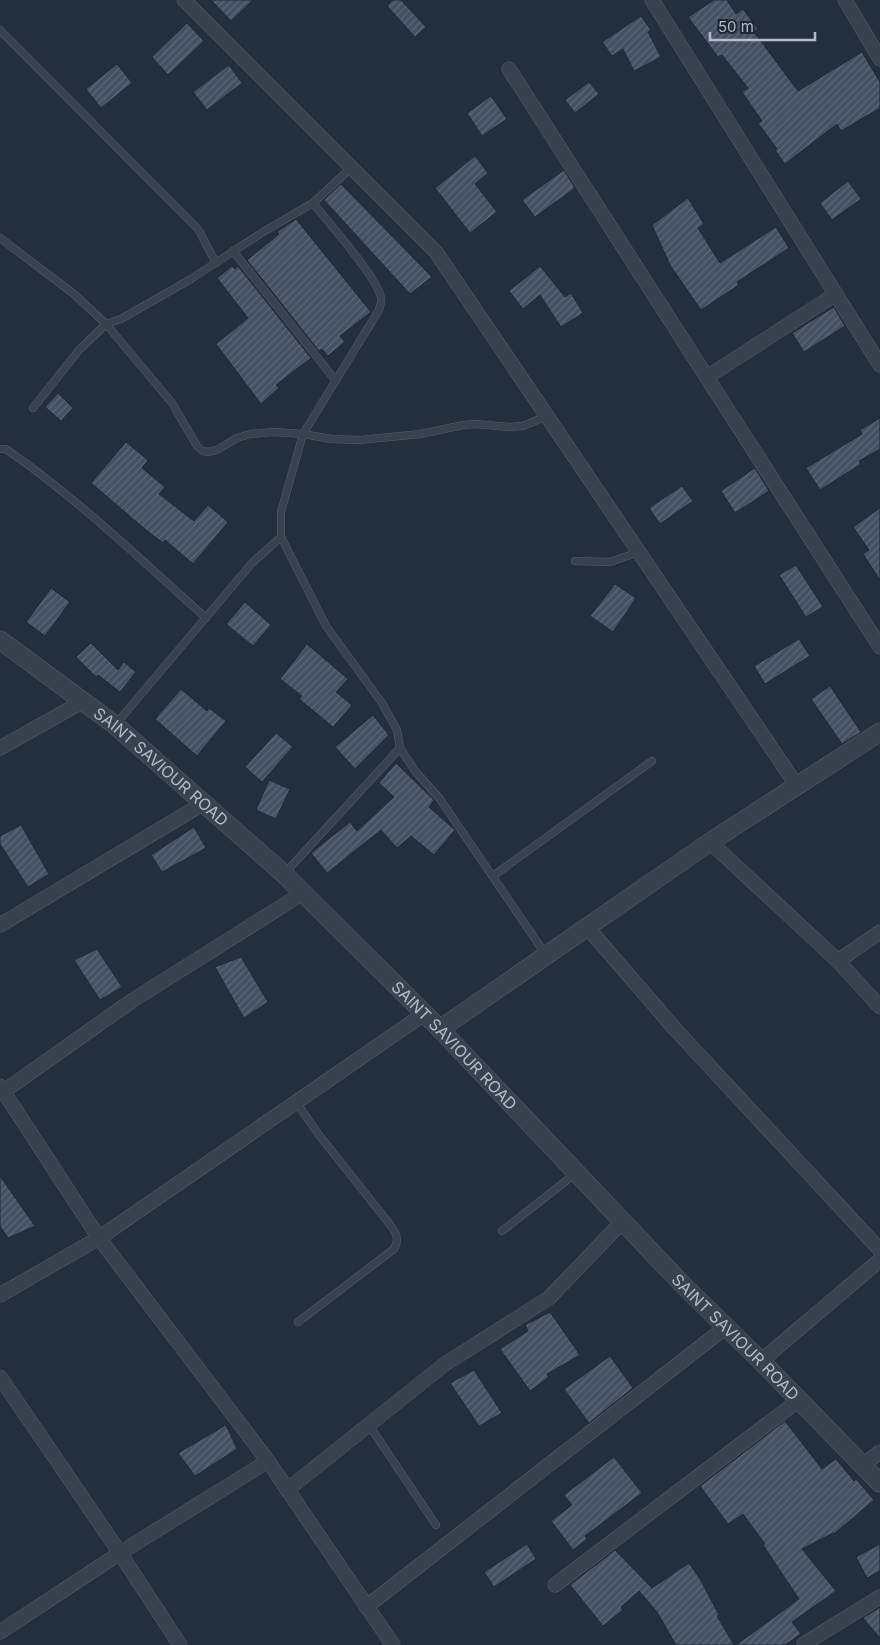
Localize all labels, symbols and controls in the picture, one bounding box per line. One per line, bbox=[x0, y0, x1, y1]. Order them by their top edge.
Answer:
scale bar bbox=[710, 10, 815, 42]
text: 50 m bbox=[718, 17, 754, 36]
street label: SAINT SAVIOUR ROAD bbox=[90, 703, 232, 830]
street label: SAINT SAVIOUR ROAD bbox=[388, 977, 521, 1114]
street label: SAINT SAVIOUR ROAD bbox=[668, 1269, 804, 1404]

